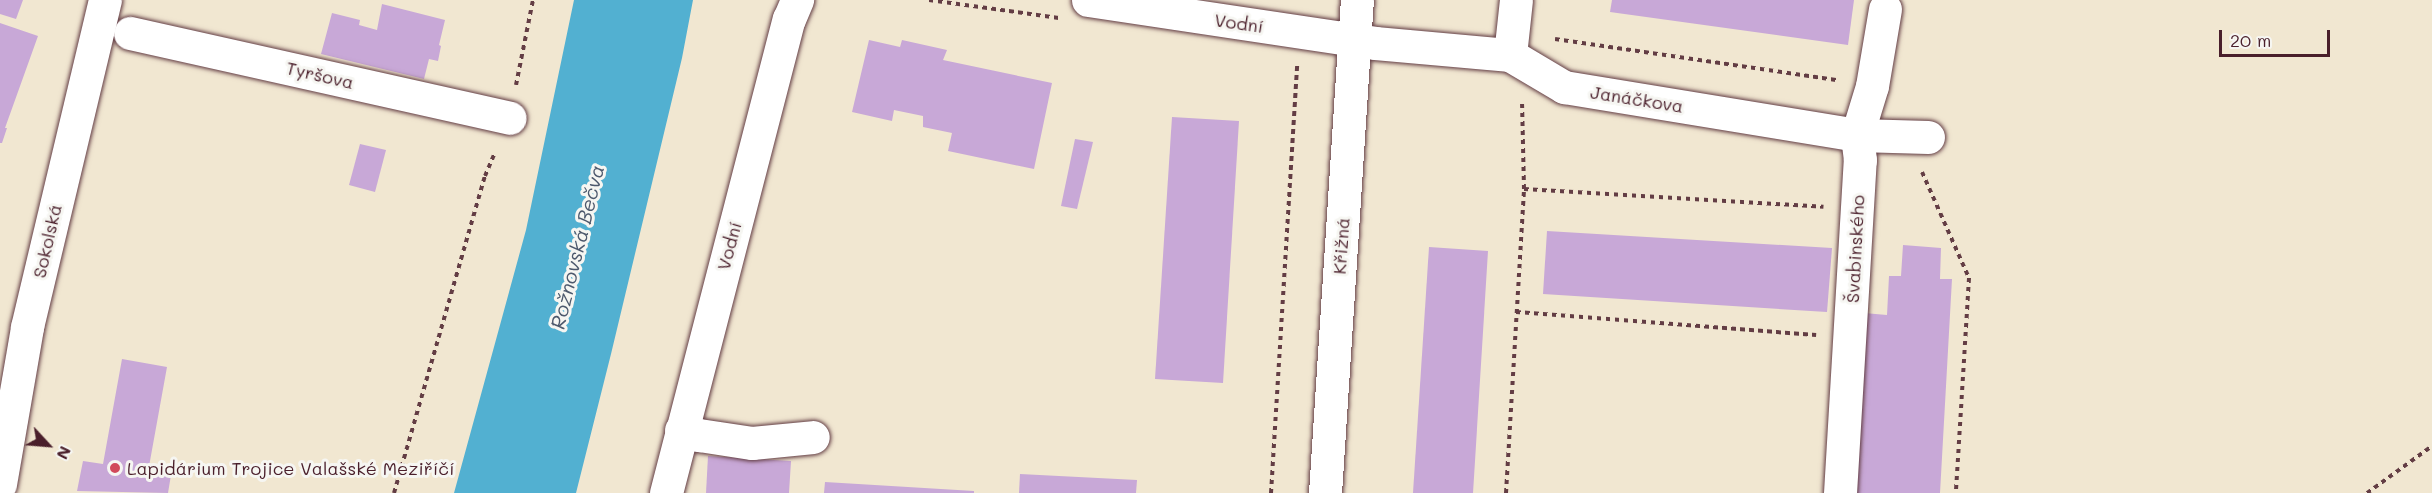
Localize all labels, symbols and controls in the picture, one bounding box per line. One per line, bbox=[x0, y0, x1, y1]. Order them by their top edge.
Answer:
street label: Vodní bbox=[1213, 9, 1265, 37]
scale bar bbox=[2222, 18, 2333, 56]
text: 20 m bbox=[2230, 28, 2271, 52]
street label: Tyršova bbox=[284, 57, 356, 93]
street label: Janáčkova bbox=[1589, 81, 1685, 117]
water label: Rožnovská Bečva bbox=[545, 163, 609, 331]
street label: Švabinského bbox=[1841, 194, 1869, 304]
street label: Sokolská bbox=[28, 202, 66, 280]
street label: Křižná bbox=[1328, 217, 1354, 275]
street label: Vodní bbox=[712, 219, 746, 273]
north arrow bbox=[18, 415, 78, 475]
text: N bbox=[53, 443, 77, 463]
place label: Lapidárium Trojice Valašské Meziříčí bbox=[127, 457, 455, 479]
marker: Lapidárium Trojice Valašské Meziříčí bbox=[108, 461, 122, 475]

